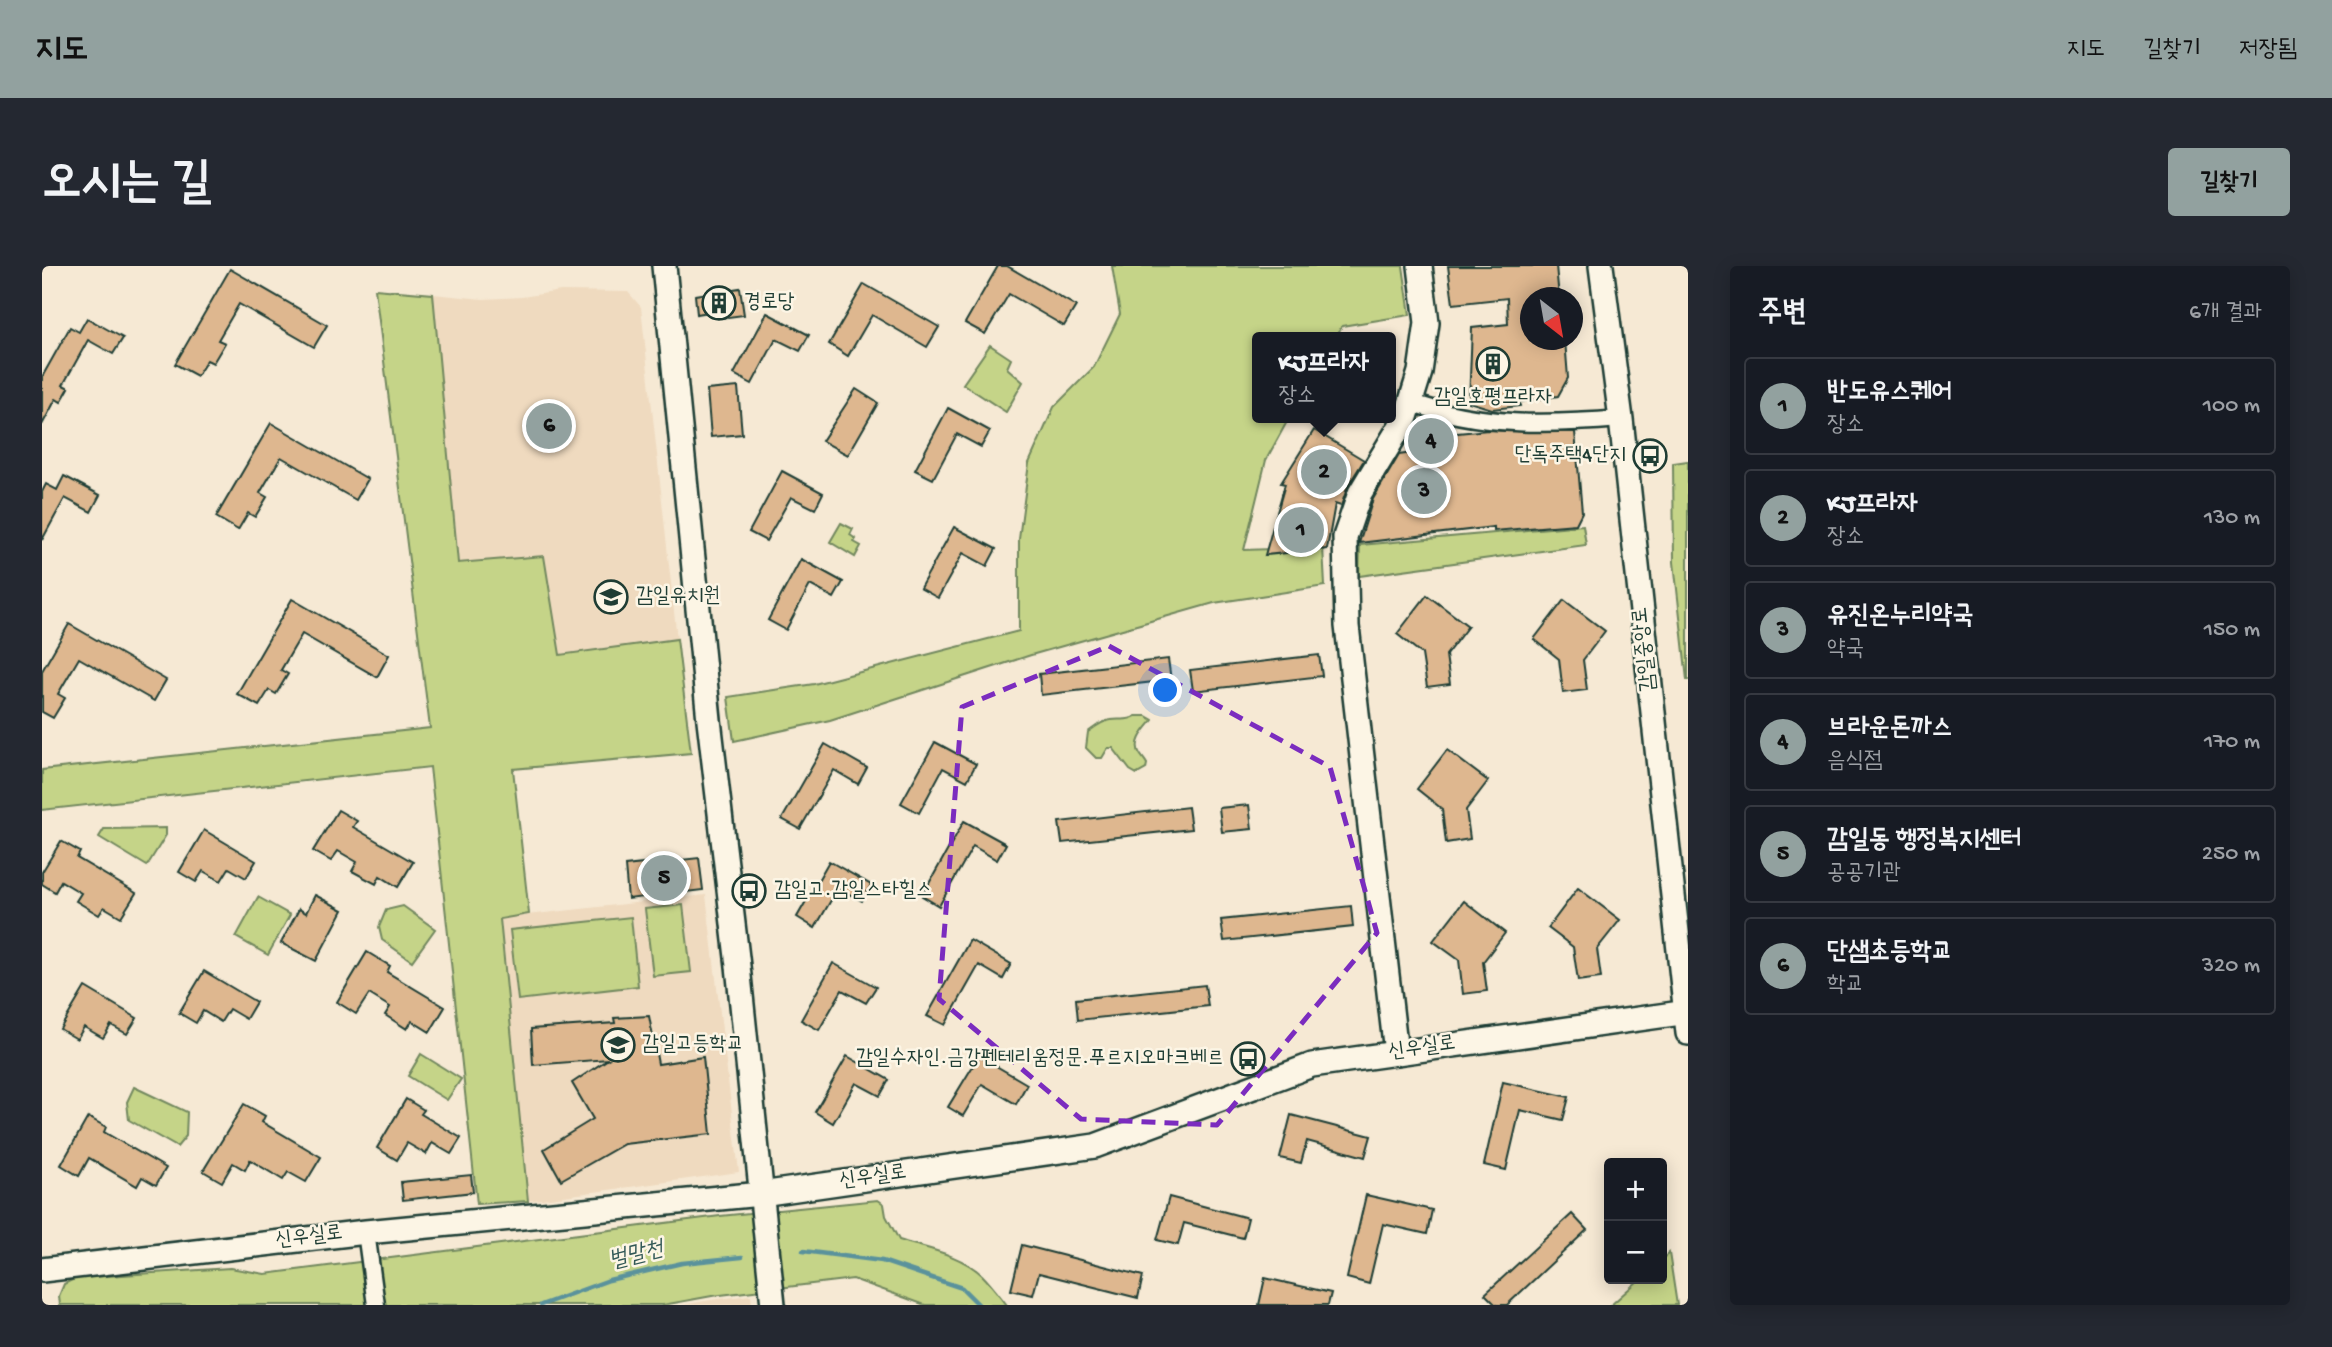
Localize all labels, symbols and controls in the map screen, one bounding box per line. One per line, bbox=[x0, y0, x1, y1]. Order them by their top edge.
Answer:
text: 지도 bbox=[35, 33, 88, 71]
text: 지도 bbox=[2067, 36, 2105, 65]
text: 길찾기 bbox=[2143, 36, 2201, 65]
text: 저장됨 bbox=[2239, 36, 2297, 65]
button: 길찾기 bbox=[2168, 148, 2290, 216]
text: 오시는 길 bbox=[42, 157, 211, 215]
building icon: 경로당 bbox=[700, 284, 738, 322]
north arrow bbox=[1520, 287, 1583, 350]
place label: 경로당 bbox=[744, 291, 795, 316]
text: 주변 bbox=[1758, 297, 1806, 332]
text: 6개 결과 bbox=[2189, 300, 2262, 327]
popup bbox=[1252, 332, 1396, 423]
building icon: 감일호평프라자 bbox=[1474, 345, 1512, 383]
text: KJ프라자 bbox=[1279, 349, 1369, 380]
text: 반도유스퀘어 bbox=[1827, 378, 1953, 409]
text: 장소 bbox=[1279, 383, 1316, 410]
place label: 감일호평프라자 bbox=[1434, 386, 1552, 411]
text: 1 bbox=[1778, 393, 1788, 420]
text: 100 m bbox=[2203, 393, 2260, 420]
pin: 6 bbox=[526, 400, 572, 452]
text: 장소 bbox=[1827, 412, 1864, 439]
pin: 4 bbox=[1408, 415, 1454, 467]
bus stop icon: 단독주택4단지 bbox=[1631, 437, 1669, 475]
place label: 단독주택4단지 bbox=[1515, 444, 1626, 469]
pin: 2 bbox=[1301, 446, 1347, 498]
pin: 3 bbox=[1401, 465, 1447, 517]
text: KJ프라자 bbox=[1827, 490, 1918, 521]
pin: 1 bbox=[1278, 504, 1324, 556]
text: 2 bbox=[1777, 505, 1789, 532]
text: 130 m bbox=[2204, 505, 2260, 532]
text: 장소 bbox=[1827, 524, 1864, 551]
school or university icon: 감일유치원 bbox=[592, 578, 630, 616]
place label: 감일유치원 bbox=[636, 585, 721, 610]
text: 유진온누리약국 bbox=[1827, 602, 1973, 633]
street label: 감일중앙로 bbox=[1629, 606, 1663, 692]
text: 3 bbox=[1777, 617, 1789, 644]
text: 150 m bbox=[2204, 617, 2260, 644]
text: 약국 bbox=[1827, 636, 1864, 663]
your location bbox=[1148, 673, 1182, 707]
text: 브라운돈까스 bbox=[1827, 714, 1953, 745]
text: 4 bbox=[1778, 729, 1788, 756]
text: 170 m bbox=[2204, 729, 2260, 756]
text: 음식점 bbox=[1827, 748, 1883, 775]
text: 감일동 행정복지센터 bbox=[1827, 826, 2021, 857]
text: 5 bbox=[1777, 841, 1789, 868]
text: 250 m bbox=[2202, 841, 2260, 868]
pin: 5 bbox=[641, 852, 687, 904]
text: 공공기관 bbox=[1827, 860, 1901, 887]
bus stop icon: 감일고.감일스타힐스 bbox=[730, 872, 768, 910]
place label: 감일고.감일스타힐스 bbox=[774, 879, 933, 904]
text: 단샘초등학교 bbox=[1827, 938, 1953, 969]
text: 6 bbox=[1777, 953, 1789, 980]
text: 320 m bbox=[2202, 953, 2260, 980]
text: 학교 bbox=[1827, 972, 1864, 999]
school or university icon: 감일고등학교 bbox=[599, 1026, 637, 1064]
street label: 신우실로 bbox=[1387, 1032, 1457, 1066]
place label: 감일고등학교 bbox=[642, 1033, 743, 1058]
bus stop icon: 감일수자인.금강펜테리움정문.푸르지오마크베르 bbox=[1229, 1040, 1267, 1078]
place label: 감일수자인.금강펜테리움정문.푸르지오마크베르 bbox=[856, 1047, 1224, 1072]
map controls bbox=[1604, 1158, 1667, 1284]
button: + bbox=[1604, 1158, 1667, 1221]
street label: 신우실로 bbox=[838, 1161, 908, 1195]
street label: 신우실로 bbox=[274, 1221, 344, 1255]
button: − bbox=[1604, 1221, 1667, 1284]
water label: 벌말천 bbox=[606, 1236, 669, 1276]

